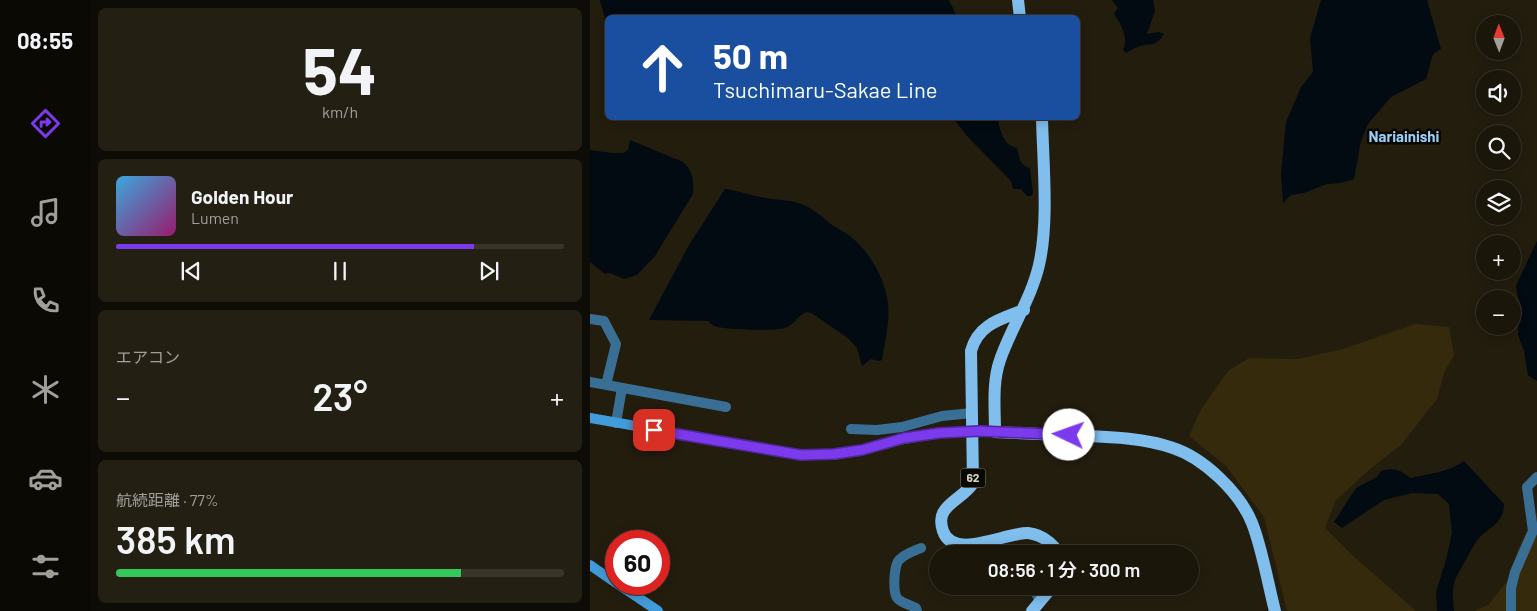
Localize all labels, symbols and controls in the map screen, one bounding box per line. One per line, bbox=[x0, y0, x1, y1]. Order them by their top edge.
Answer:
north arrow bbox=[1476, 15, 1521, 60]
map controls bbox=[1476, 15, 1521, 335]
text: 08:55 bbox=[17, 27, 73, 53]
text: 54 bbox=[303, 30, 377, 108]
text: 50 m bbox=[713, 34, 788, 76]
icon: ahead bbox=[630, 35, 695, 100]
button: sound bbox=[1476, 70, 1521, 115]
text: Tsuchimaru-Sakae Line bbox=[713, 76, 937, 102]
text: km/h bbox=[322, 102, 358, 121]
icon: directions bbox=[28, 106, 63, 141]
button: search bbox=[1476, 125, 1521, 170]
district label: Nariainishi bbox=[1369, 127, 1440, 145]
button: layers bbox=[1476, 180, 1521, 225]
text: Golden Hour bbox=[191, 185, 293, 208]
icon: music bbox=[28, 195, 63, 230]
text: Lumen bbox=[191, 208, 239, 227]
button: + bbox=[1476, 235, 1521, 280]
icon: previous bbox=[177, 257, 205, 285]
icon: pause bbox=[326, 257, 354, 285]
icon: next bbox=[475, 257, 503, 285]
icon: phone bbox=[28, 283, 63, 318]
button: − bbox=[1476, 290, 1521, 335]
text: エアコン bbox=[116, 347, 180, 366]
icon: climate bbox=[28, 372, 63, 407]
text: 23° bbox=[312, 373, 368, 419]
text: − bbox=[116, 380, 130, 414]
text: + bbox=[550, 380, 564, 414]
position arrow bbox=[1042, 408, 1094, 460]
pin bbox=[633, 409, 675, 451]
icon: arrive bbox=[640, 416, 668, 444]
icon: car bbox=[28, 461, 63, 496]
road number: 62 bbox=[960, 468, 986, 488]
text: 航続距離 · 77% bbox=[116, 490, 218, 509]
text: 385 km bbox=[116, 516, 236, 562]
speed limit sign: 60 bbox=[605, 530, 670, 595]
icon: filters bbox=[28, 549, 63, 584]
text: 08:56 · 1 分 · 300 m bbox=[988, 558, 1140, 581]

